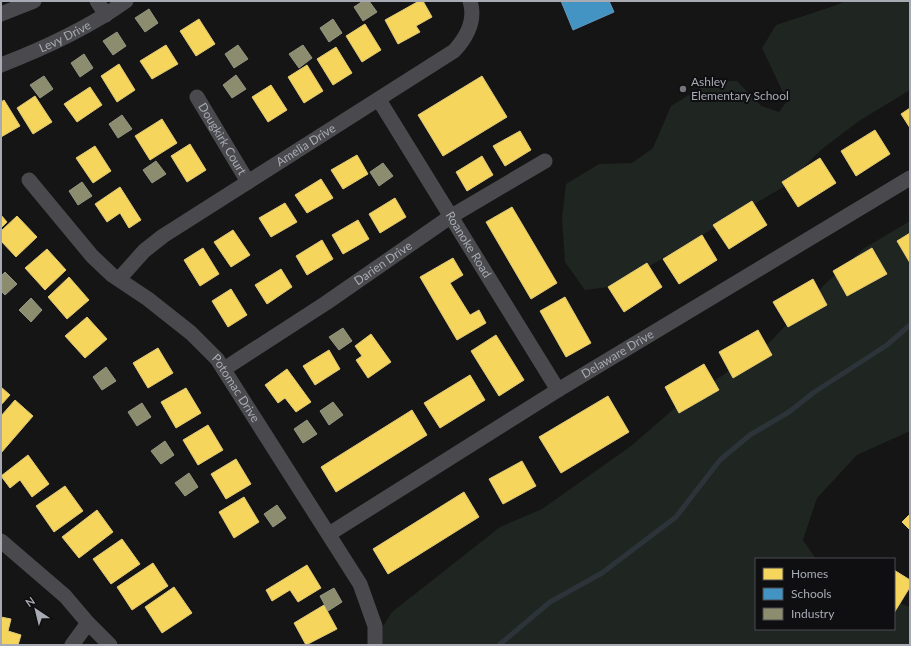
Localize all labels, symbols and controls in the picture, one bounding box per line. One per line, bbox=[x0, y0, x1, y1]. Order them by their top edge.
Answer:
street label: Levy Drive bbox=[37, 17, 93, 55]
place label: Ashley Elementary School bbox=[691, 74, 789, 103]
marker: Ashley Elementary School bbox=[678, 84, 688, 94]
street label: Dougkirk Court bbox=[195, 100, 250, 178]
street label: Amelia Drive bbox=[273, 120, 338, 169]
street label: Roanoke Road bbox=[443, 208, 495, 280]
street label: Darien Drive bbox=[351, 238, 415, 288]
street label: Delaware Drive bbox=[578, 326, 656, 381]
street label: Potomac Drive bbox=[209, 350, 263, 425]
legend bbox=[755, 558, 895, 630]
text: Homes bbox=[791, 566, 828, 581]
text: Schools bbox=[791, 586, 832, 601]
north arrow bbox=[16, 590, 56, 630]
text: N bbox=[23, 594, 37, 609]
text: Industry bbox=[791, 606, 835, 621]

